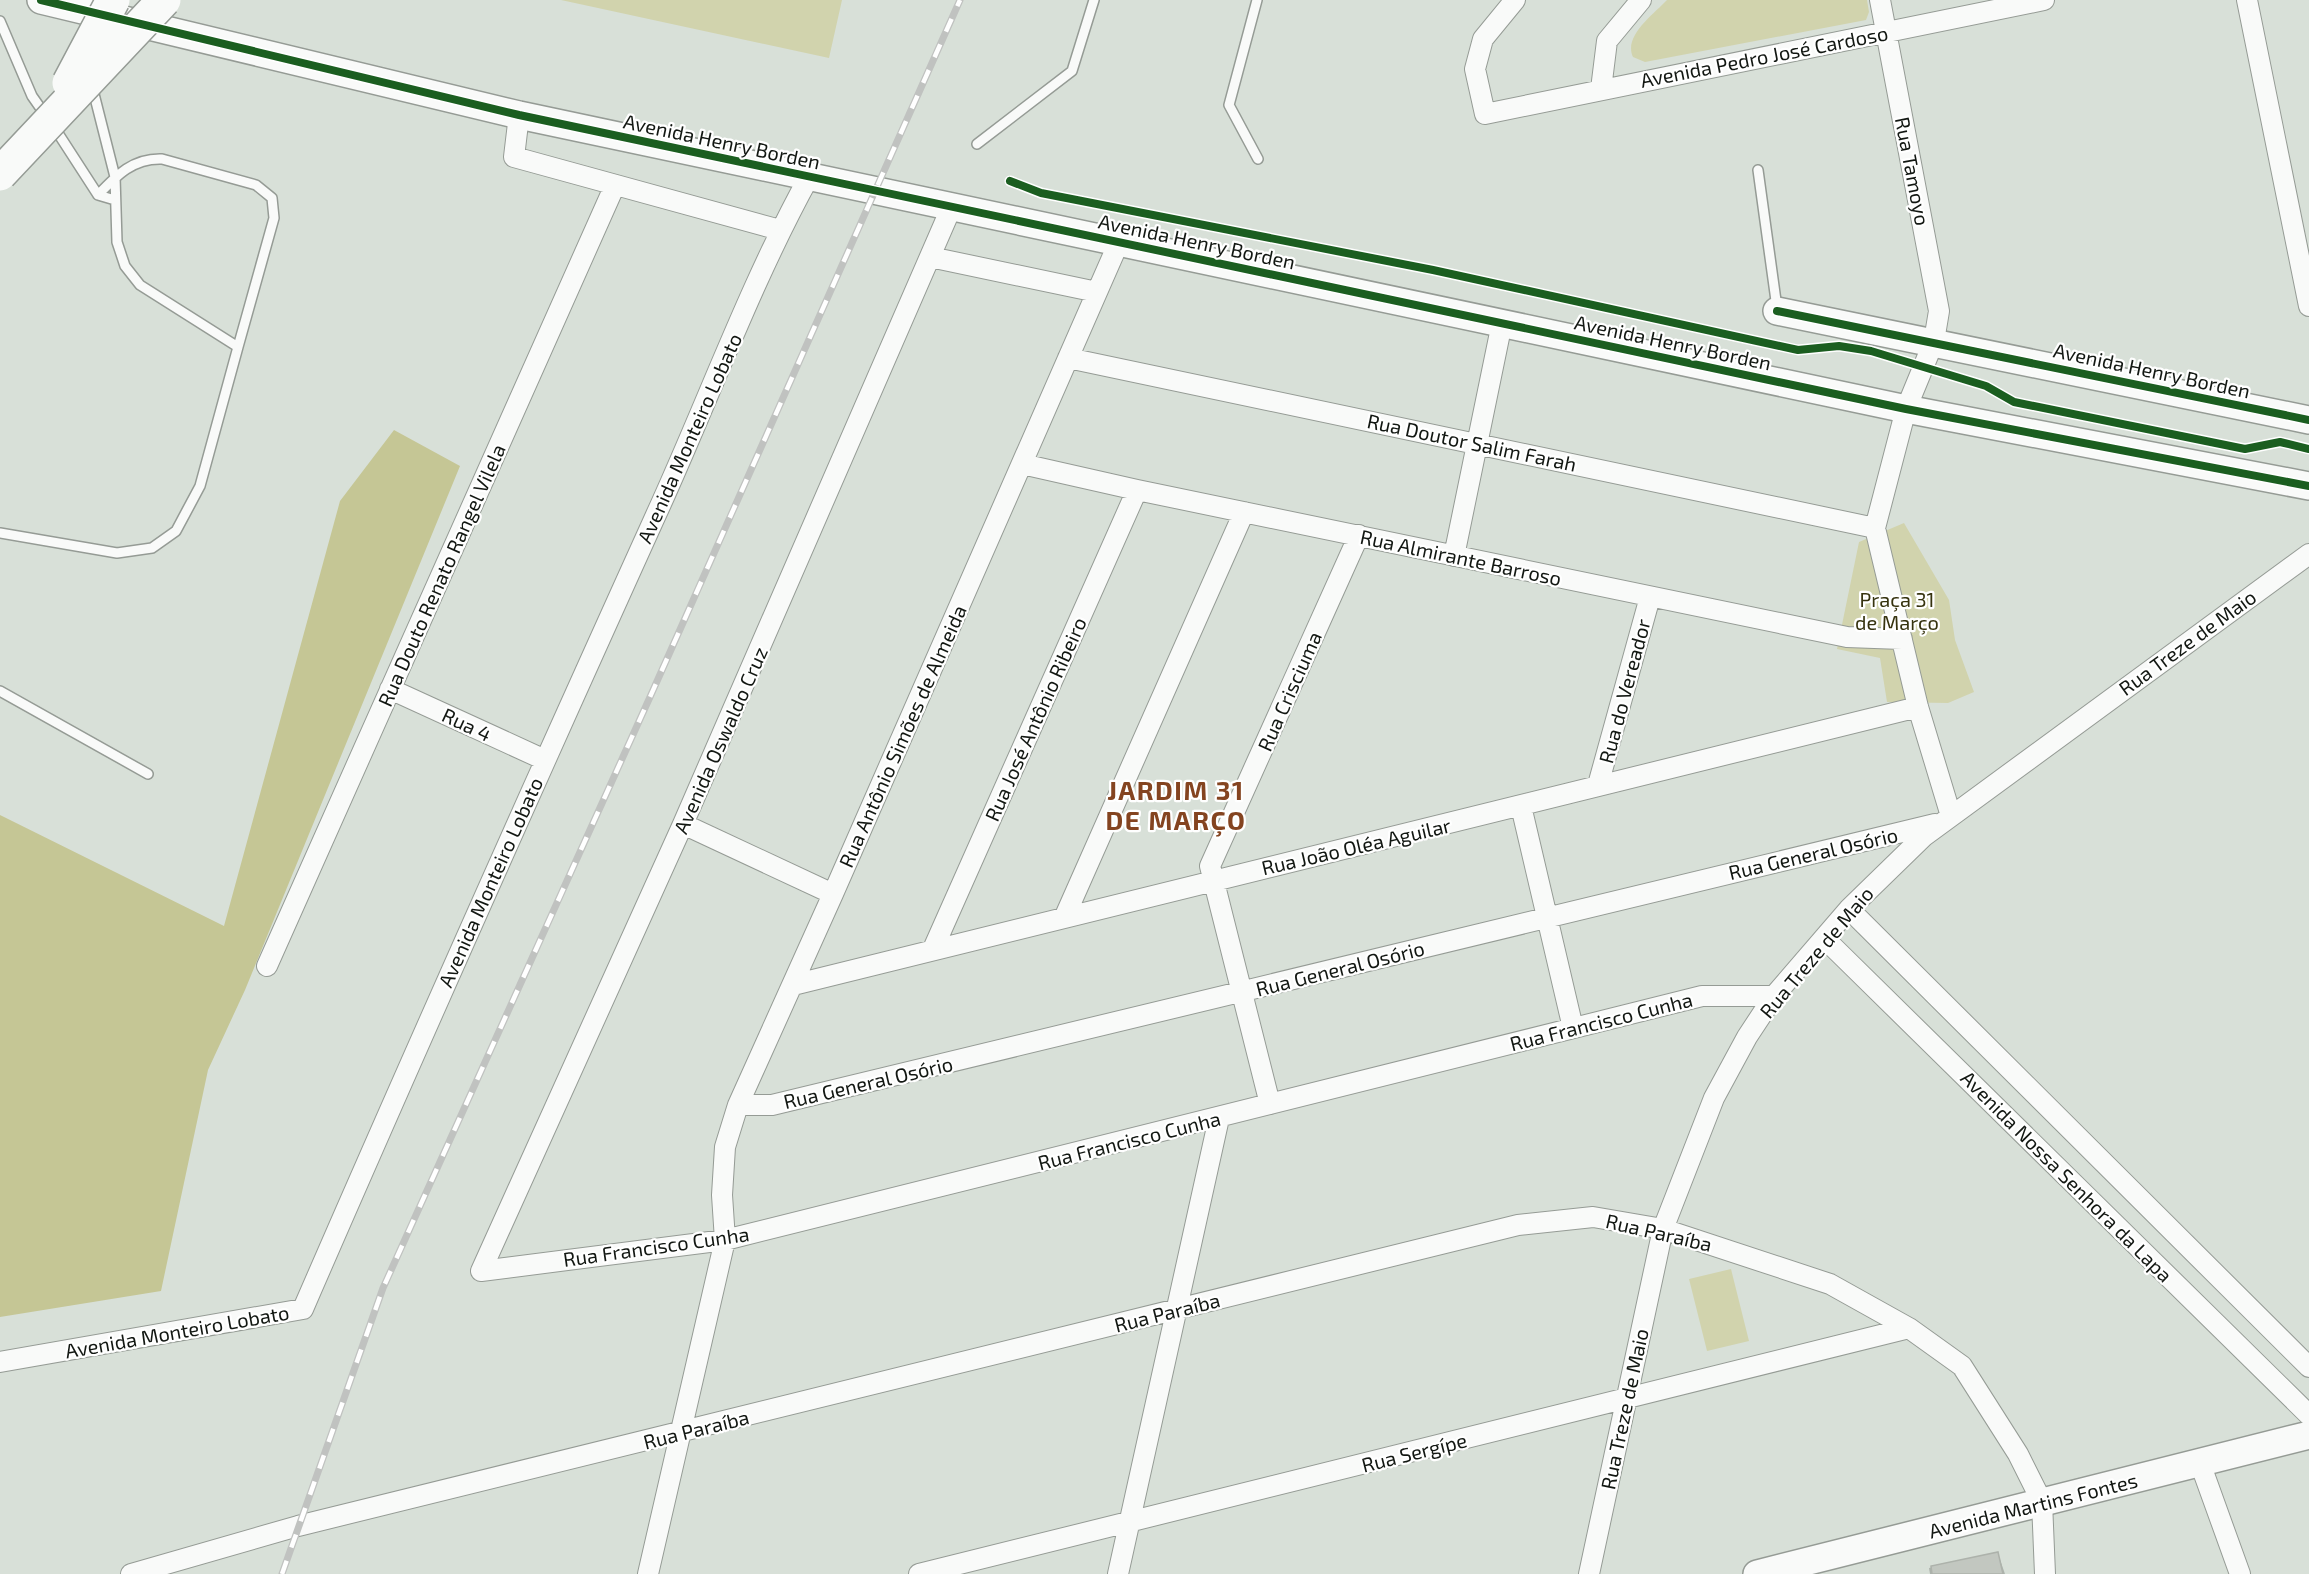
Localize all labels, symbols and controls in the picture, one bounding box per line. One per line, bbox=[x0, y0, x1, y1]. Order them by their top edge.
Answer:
street label: Avenida Pedro José Cardoso bbox=[1638, 20, 1890, 92]
street label: Avenida Henry Borden bbox=[621, 108, 823, 174]
street label: Rua Tamoyo bbox=[1891, 115, 1935, 227]
street label: Avenida Henry Borden bbox=[1096, 208, 1298, 274]
street label: Avenida Henry Borden bbox=[1572, 309, 1774, 375]
street label: Avenida Monteiro Lobato bbox=[632, 329, 746, 547]
street label: Avenida Henry Borden bbox=[2051, 337, 2253, 403]
street label: Rua Doutor Salim Farah bbox=[1365, 408, 1579, 476]
street label: Rua Douto Renato Rangel Vilela bbox=[372, 440, 510, 710]
street label: Rua Almirante Barroso bbox=[1358, 524, 1564, 590]
street label: Rua Treze de Maio bbox=[2114, 584, 2260, 700]
park label: Praça 31 de Março bbox=[1855, 587, 1939, 635]
street label: Rua Antônio Simões de Almeida bbox=[833, 601, 971, 871]
street label: Rua José Antônio Ribeiro bbox=[979, 613, 1091, 825]
street label: Rua do Vereador bbox=[1593, 616, 1655, 766]
street label: Rua Crisciuma bbox=[1252, 627, 1326, 755]
street label: Avenida Oswaldo Cruz bbox=[668, 643, 772, 837]
street label: Rua 4 bbox=[439, 702, 495, 746]
street label: Avenida Monteiro Lobato bbox=[433, 773, 547, 991]
district label: JARDIM 31 DE MARÇO bbox=[1106, 774, 1246, 837]
street label: Rua João Oléa Aguilar bbox=[1259, 813, 1453, 879]
street label: Rua General Osório bbox=[1726, 822, 1900, 884]
street label: Rua Treze de Maio bbox=[1754, 882, 1878, 1022]
street label: Rua General Osório bbox=[1253, 935, 1427, 1001]
street label: Rua Francisco Cunha bbox=[1507, 987, 1695, 1055]
street label: Rua General Osório bbox=[781, 1051, 955, 1113]
street label: Avenida Nossa Senhora da Lapa bbox=[1956, 1065, 2178, 1287]
street label: Rua Francisco Cunha bbox=[1035, 1106, 1223, 1174]
street label: Rua Paraíba bbox=[1604, 1208, 1714, 1256]
street label: Rua Francisco Cunha bbox=[561, 1221, 751, 1271]
street label: Rua Paraíba bbox=[1112, 1287, 1222, 1337]
street label: Avenida Monteiro Lobato bbox=[63, 1299, 291, 1363]
street label: Rua Treze de Maio bbox=[1595, 1326, 1653, 1492]
street label: Rua Paraíba bbox=[641, 1404, 751, 1454]
street label: Rua Sergípe bbox=[1359, 1427, 1469, 1477]
street label: Avenida Martins Fontes bbox=[1926, 1467, 2140, 1543]

